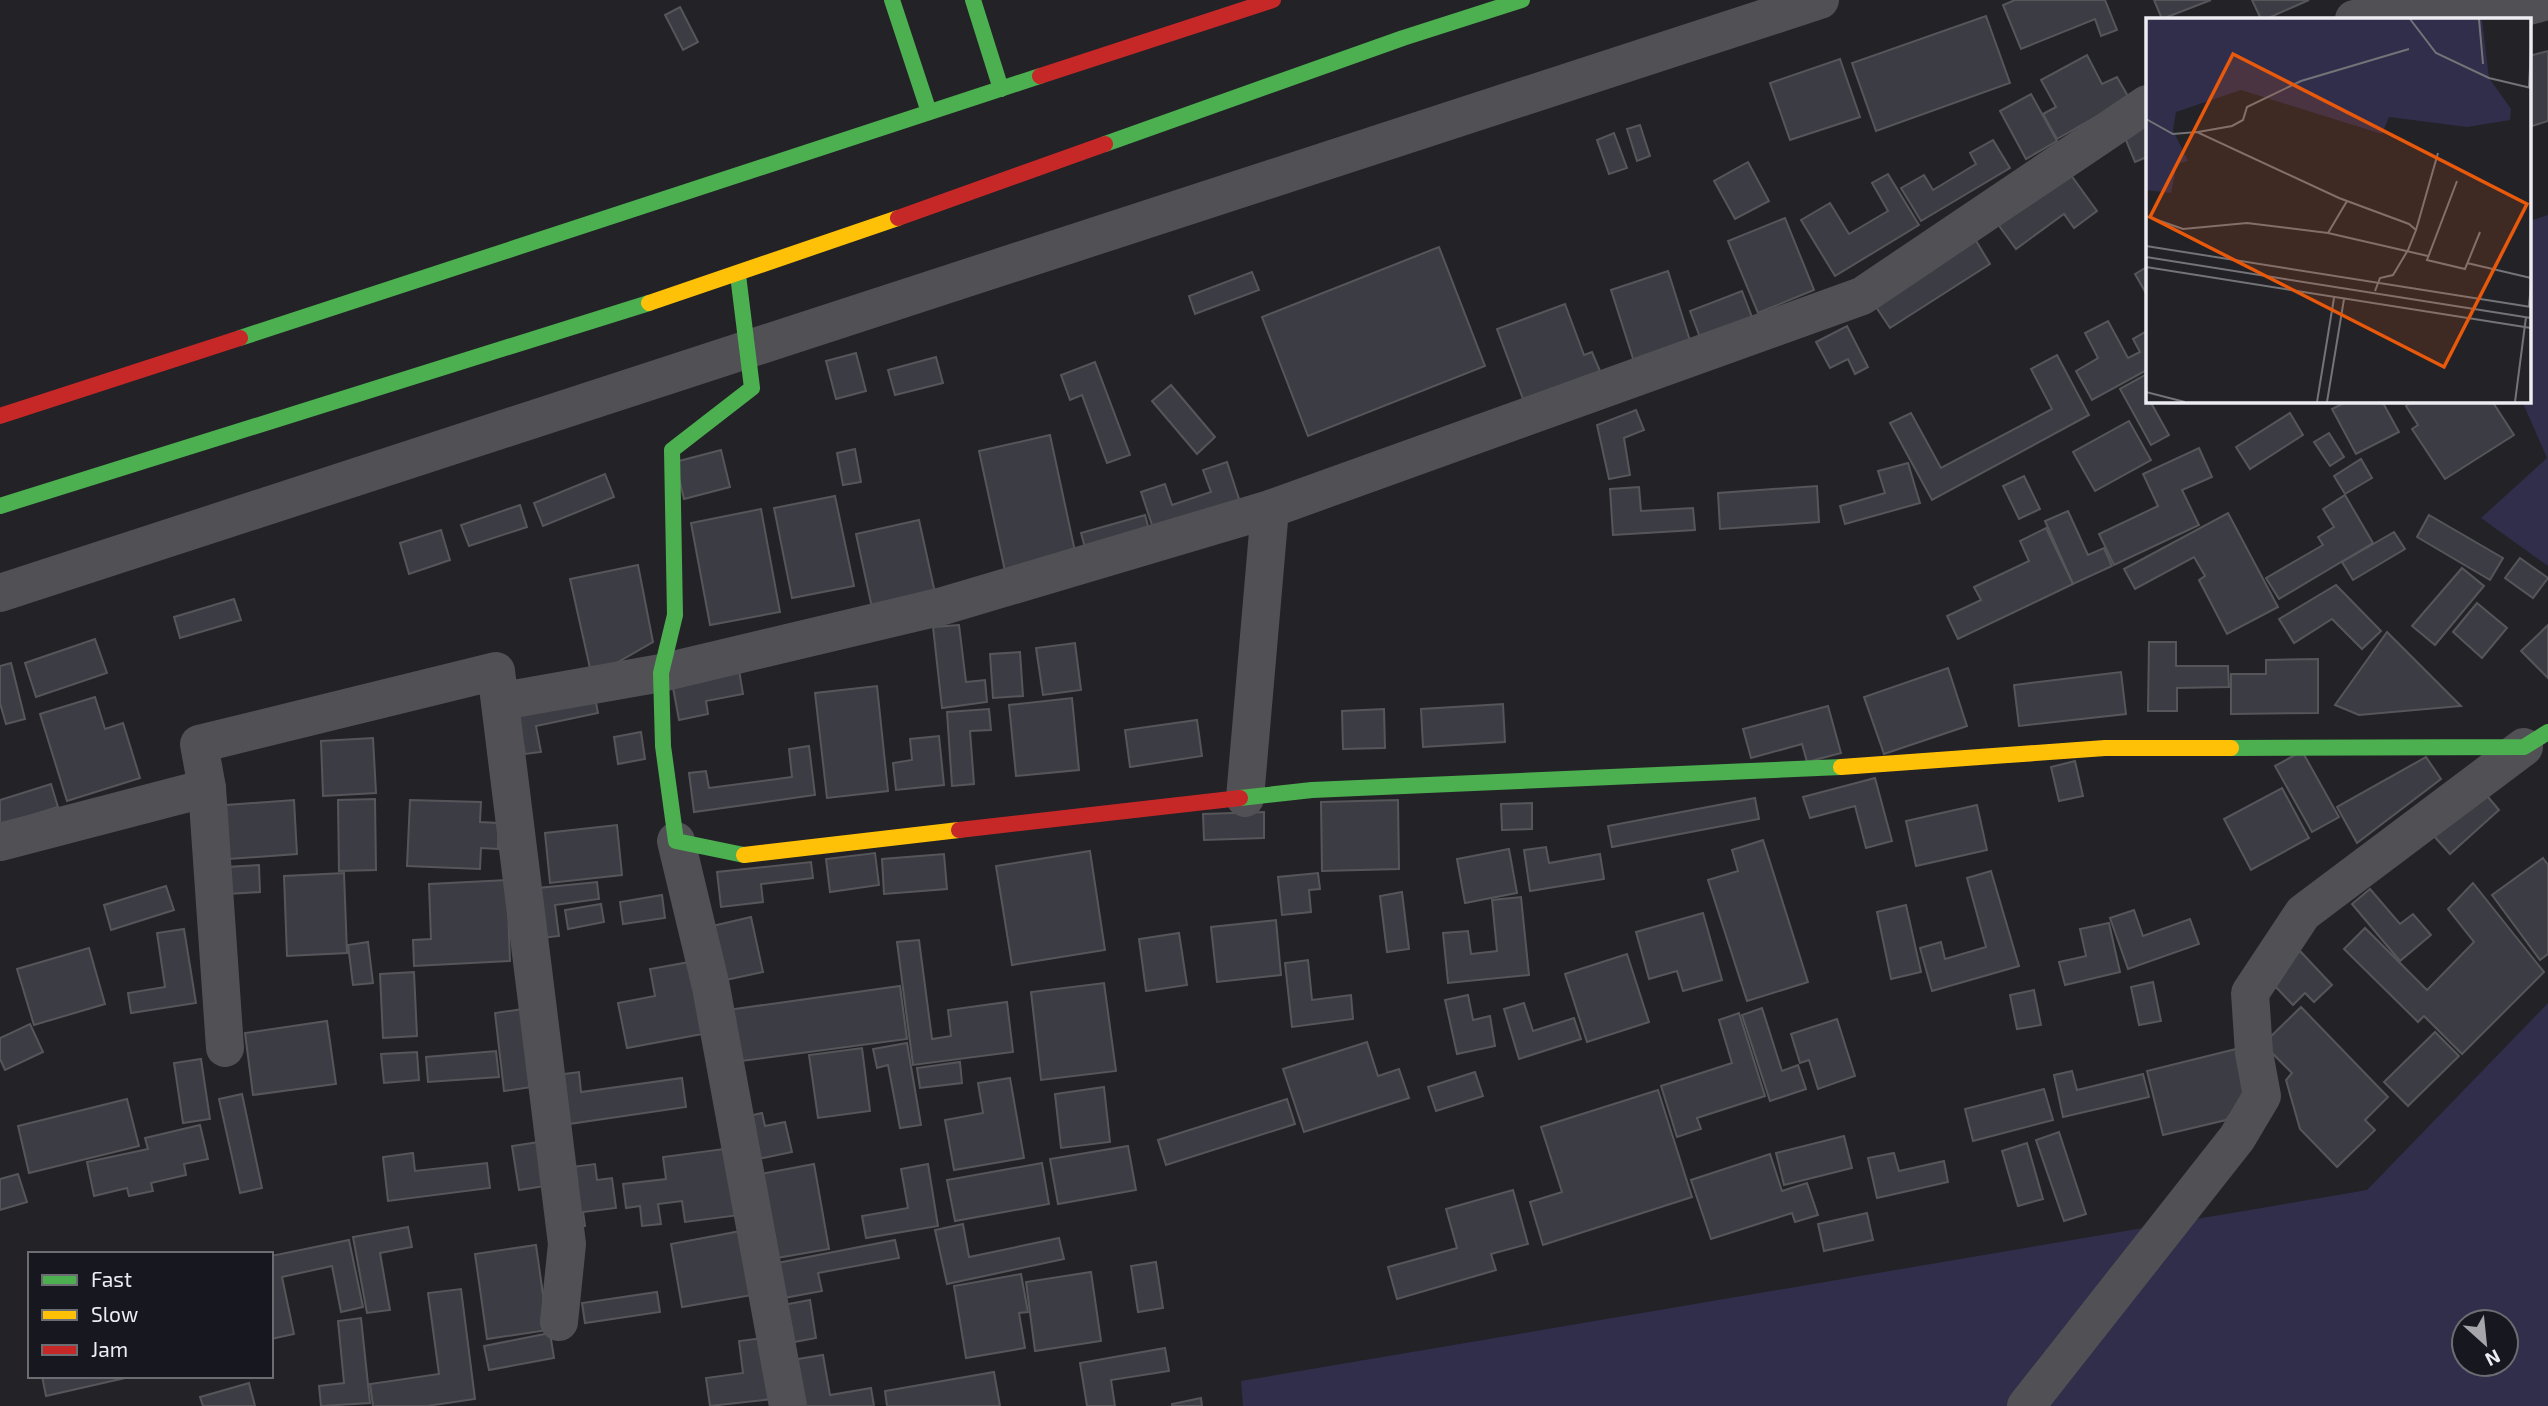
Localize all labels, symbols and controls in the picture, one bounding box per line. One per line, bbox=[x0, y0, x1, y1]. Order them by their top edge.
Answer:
inset map bbox=[2146, 18, 2530, 402]
legend bbox=[28, 1252, 273, 1378]
text: Fast bbox=[91, 1266, 132, 1291]
text: Slow bbox=[91, 1301, 138, 1326]
north arrow bbox=[2450, 1308, 2520, 1378]
text: Jam bbox=[91, 1336, 128, 1361]
text: N bbox=[2482, 1345, 2504, 1372]

